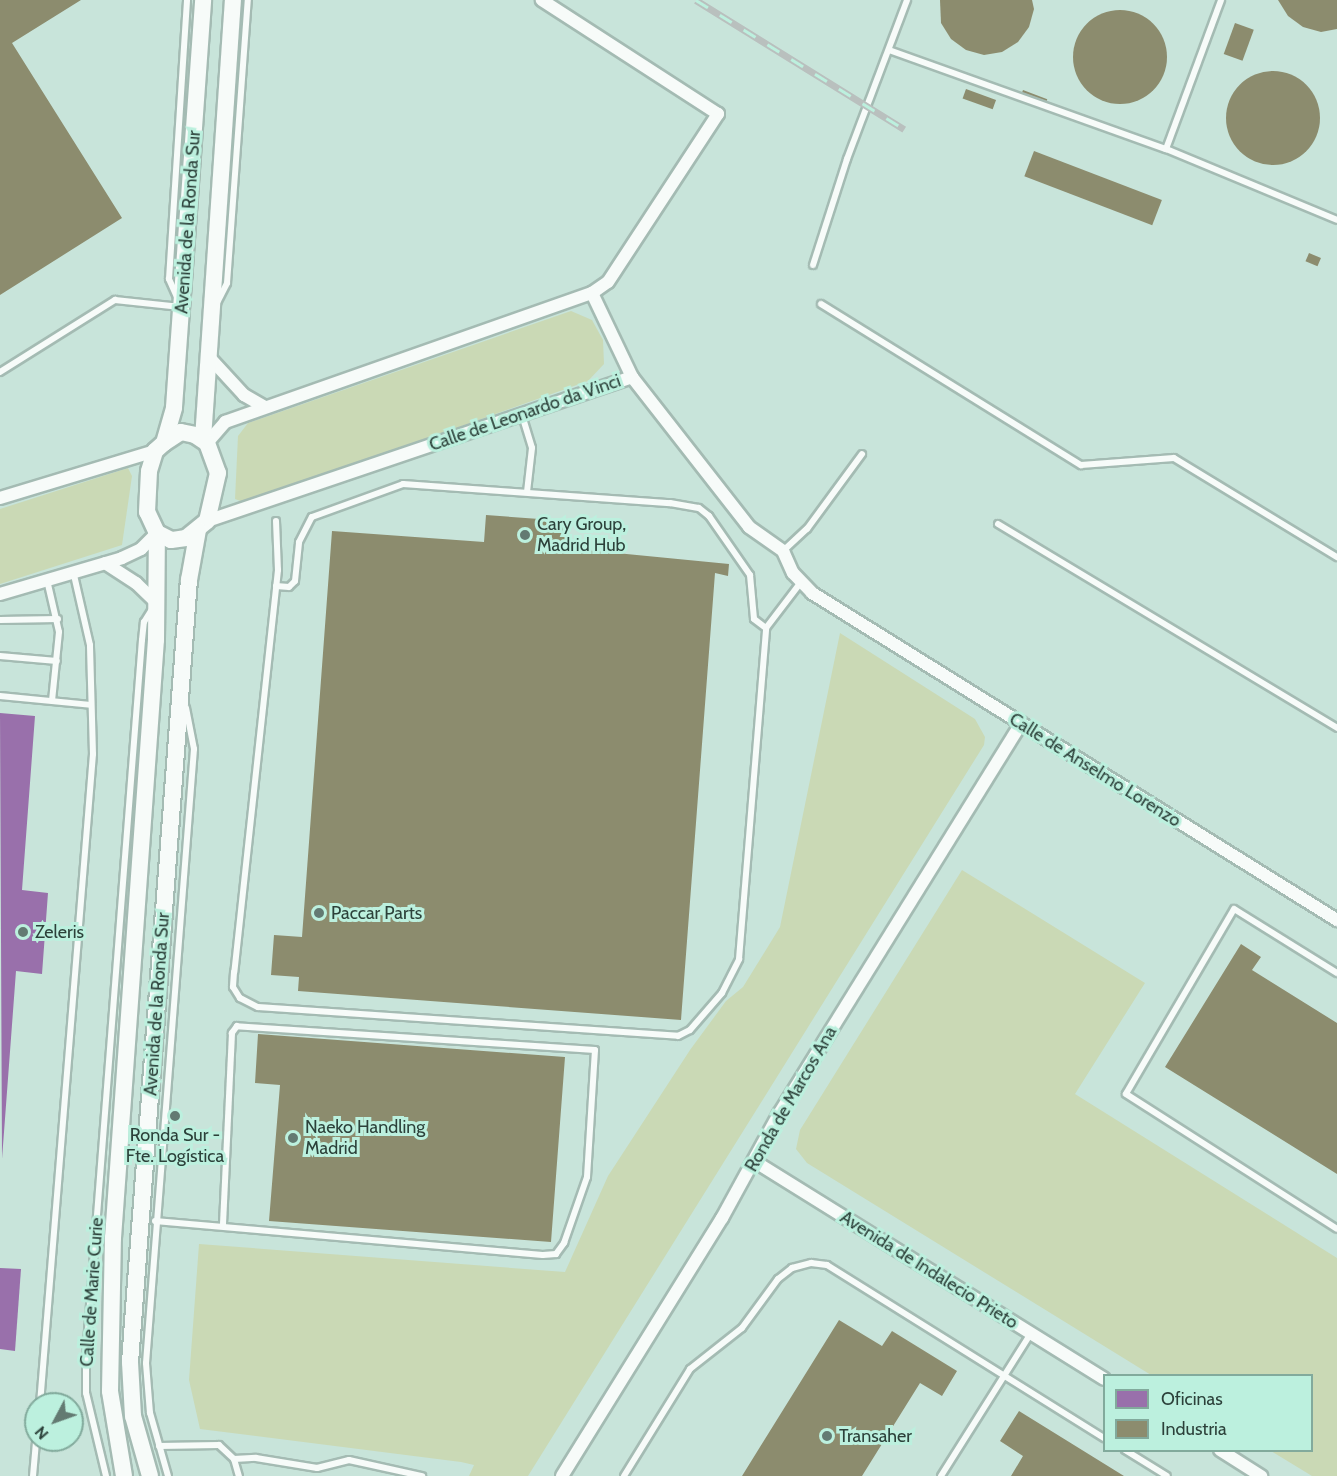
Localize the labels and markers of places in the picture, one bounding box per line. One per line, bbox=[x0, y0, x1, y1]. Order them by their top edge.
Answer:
place label: Cary Group, Madrid Hub bbox=[537, 514, 626, 556]
marker: Cary Group, Madrid Hub bbox=[518, 528, 532, 542]
place label: Paccar Parts bbox=[331, 902, 422, 924]
marker: Paccar Parts bbox=[312, 906, 326, 920]
place label: Zeleris bbox=[35, 921, 84, 943]
marker: Zeleris bbox=[16, 925, 30, 939]
marker: Ronda Sur - Fte. Logística bbox=[168, 1109, 182, 1123]
place label: Naeko Handling Madrid bbox=[305, 1117, 425, 1160]
place label: Ronda Sur - Fte. Logística bbox=[126, 1125, 224, 1168]
marker: Naeko Handling Madrid bbox=[286, 1131, 300, 1145]
place label: Transaher bbox=[839, 1425, 912, 1447]
marker: Transaher bbox=[820, 1429, 834, 1443]

